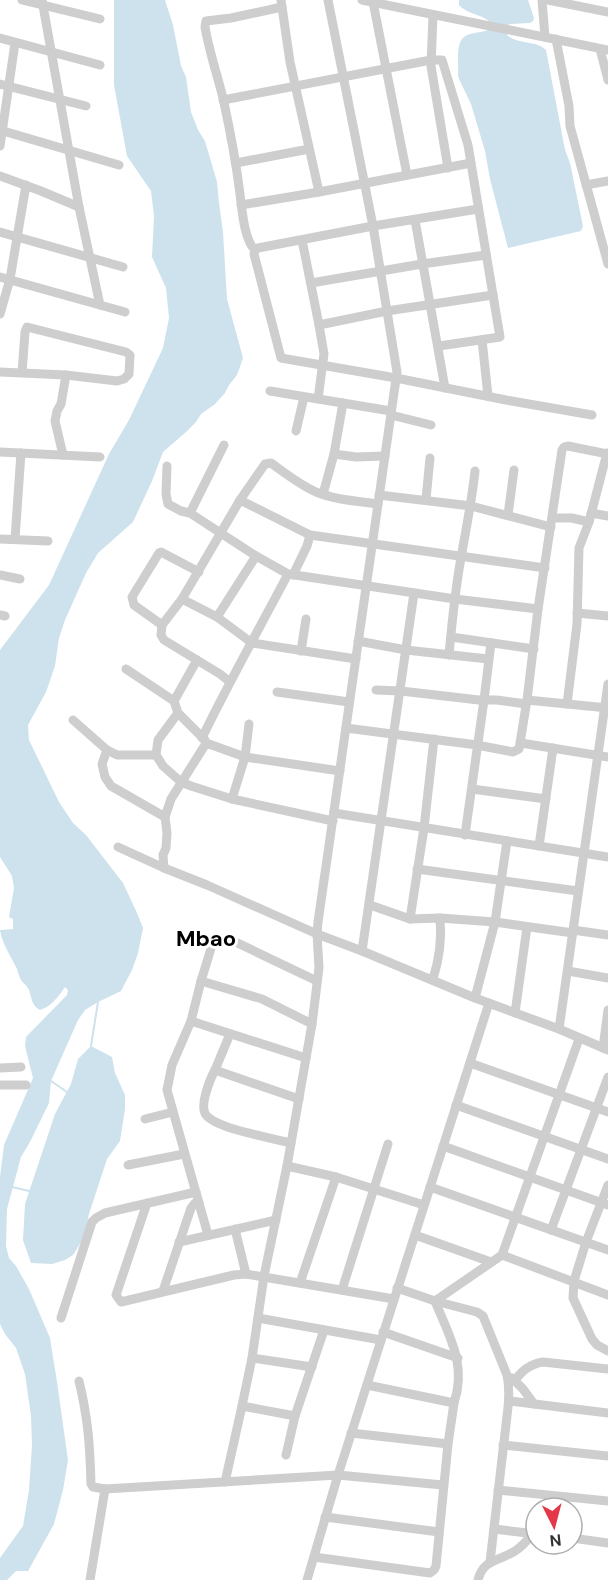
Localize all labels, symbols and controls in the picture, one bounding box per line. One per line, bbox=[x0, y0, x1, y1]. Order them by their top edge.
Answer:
district label: Mbao bbox=[176, 924, 236, 953]
north arrow bbox=[524, 1496, 584, 1556]
text: N bbox=[549, 1529, 562, 1551]

